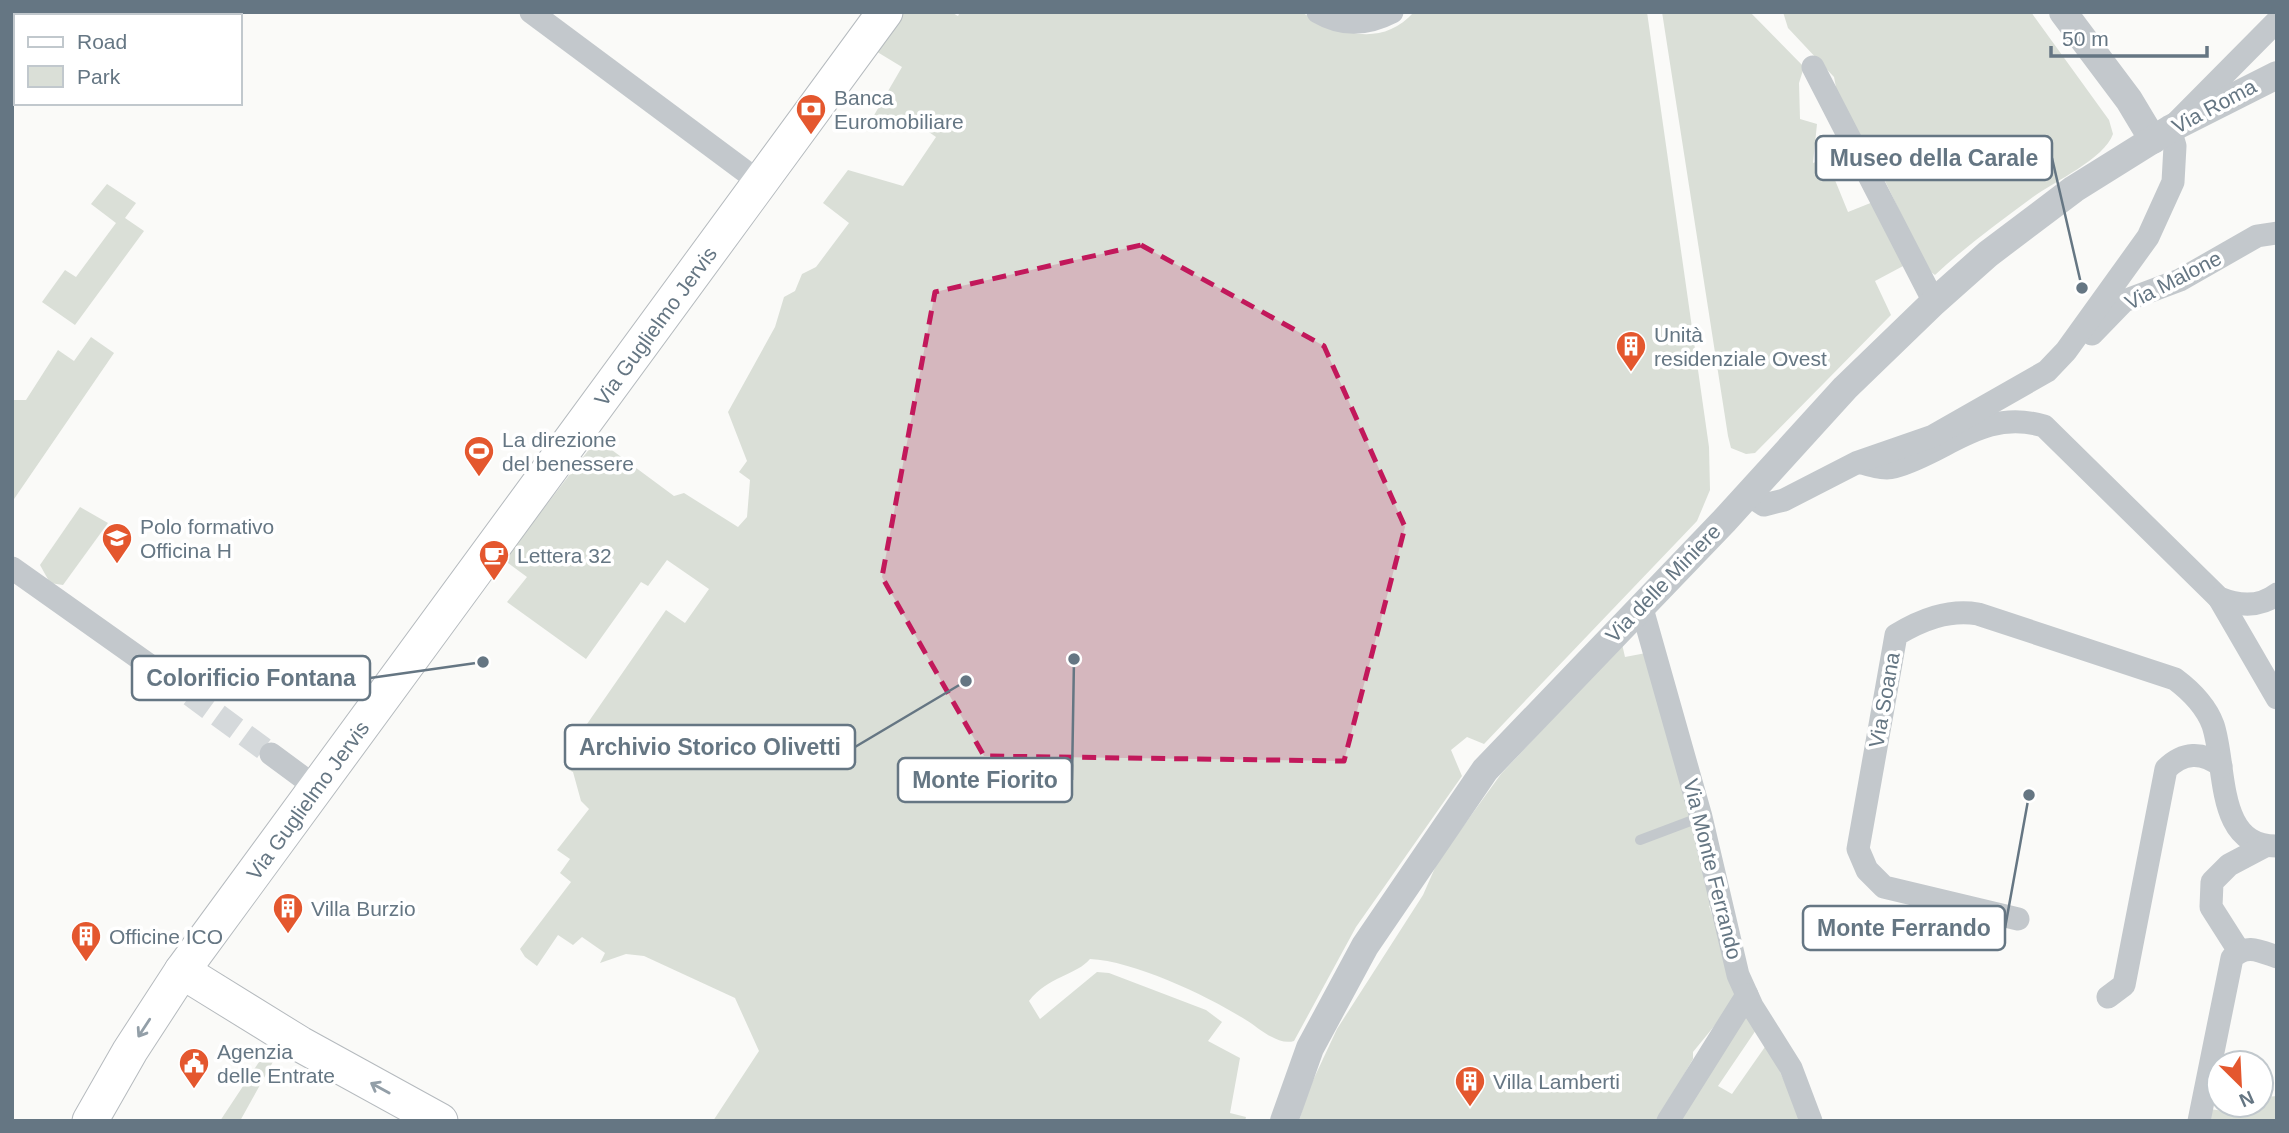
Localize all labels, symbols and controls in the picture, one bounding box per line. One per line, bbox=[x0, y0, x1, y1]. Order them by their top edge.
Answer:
legend bbox=[14, 14, 242, 105]
scale bar bbox=[2051, 14, 2207, 58]
text: 50 m bbox=[2062, 27, 2109, 50]
text: Road bbox=[77, 30, 127, 53]
text: Park bbox=[77, 65, 121, 88]
street label: Via Roma bbox=[2168, 74, 2260, 138]
place label: Banca Euromobiliare bbox=[834, 86, 964, 133]
bank icon: Banca Euromobiliare bbox=[794, 92, 828, 136]
callout: Museo della Carale bbox=[1816, 136, 2052, 180]
text: Museo della Carale bbox=[1830, 145, 2038, 171]
street label: Via Guglielmo Jervis bbox=[589, 242, 721, 410]
street label: Via Malone bbox=[2121, 246, 2225, 314]
place label: Unità residenziale Ovest bbox=[1654, 323, 1827, 370]
building icon: Unità residenziale Ovest bbox=[1614, 329, 1648, 373]
place label: La direzione del benessere bbox=[502, 428, 634, 475]
sports icon: La direzione del benessere bbox=[462, 434, 496, 478]
place label: Polo formativo Officina H bbox=[140, 515, 274, 562]
street label: Via delle Miniere bbox=[1601, 519, 1725, 647]
school or university icon: Polo formativo Officina H bbox=[100, 521, 134, 565]
cafe icon: Lettera 32 bbox=[477, 538, 511, 582]
place label: Lettera 32 bbox=[517, 544, 612, 567]
street label: Via Soana bbox=[1864, 650, 1904, 750]
callout: Colorificio Fontana bbox=[132, 656, 370, 700]
text: Colorificio Fontana bbox=[146, 665, 356, 691]
street label: Via Guglielmo Jervis bbox=[242, 716, 373, 884]
callout: Archivio Storico Olivetti bbox=[565, 725, 855, 769]
text: Archivio Storico Olivetti bbox=[579, 734, 841, 760]
callout: Monte Fiorito bbox=[898, 758, 1072, 802]
text: Monte Fiorito bbox=[912, 767, 1058, 793]
street label: Via Monte Ferrando bbox=[1679, 776, 1747, 962]
building icon: Villa Burzio bbox=[271, 891, 305, 935]
place label: Villa Burzio bbox=[311, 897, 416, 920]
callout: Monte Ferrando bbox=[1803, 906, 2005, 950]
text: Monte Ferrando bbox=[1817, 915, 1991, 941]
building icon: Officine ICO bbox=[69, 919, 103, 963]
place label: Officine ICO bbox=[109, 925, 223, 948]
one-way arrow bbox=[137, 1018, 151, 1038]
place label: Agenzia delle Entrate bbox=[217, 1040, 335, 1087]
public building icon: Agenzia delle Entrate bbox=[177, 1046, 211, 1090]
north arrow bbox=[2205, 1049, 2275, 1119]
building icon: Villa Lamberti bbox=[1453, 1064, 1487, 1108]
place label: Villa Lamberti bbox=[1493, 1070, 1620, 1093]
one-way arrow bbox=[371, 1081, 391, 1095]
text: N bbox=[2236, 1087, 2257, 1111]

